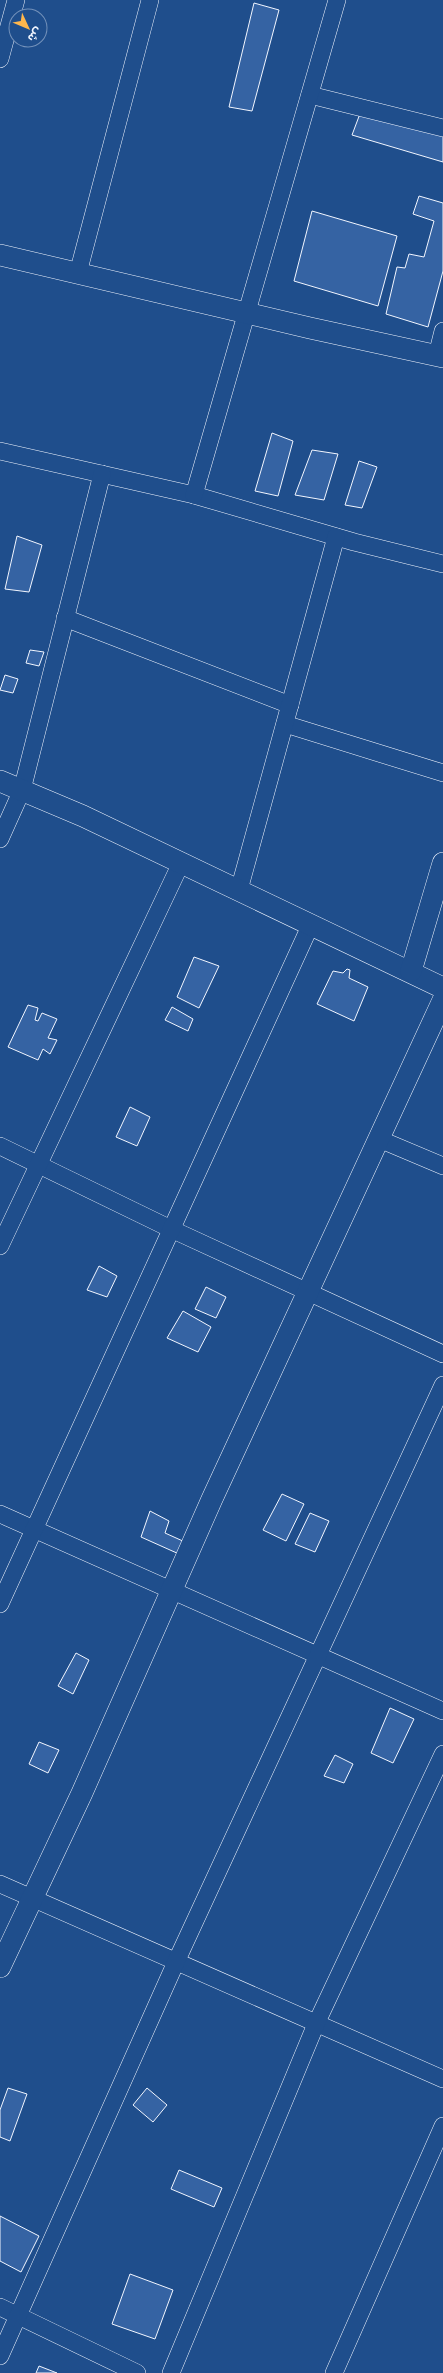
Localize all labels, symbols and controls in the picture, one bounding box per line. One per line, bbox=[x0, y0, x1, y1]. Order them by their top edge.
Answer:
north arrow bbox=[8, 8, 48, 48]
text: ش bbox=[25, 25, 45, 45]

